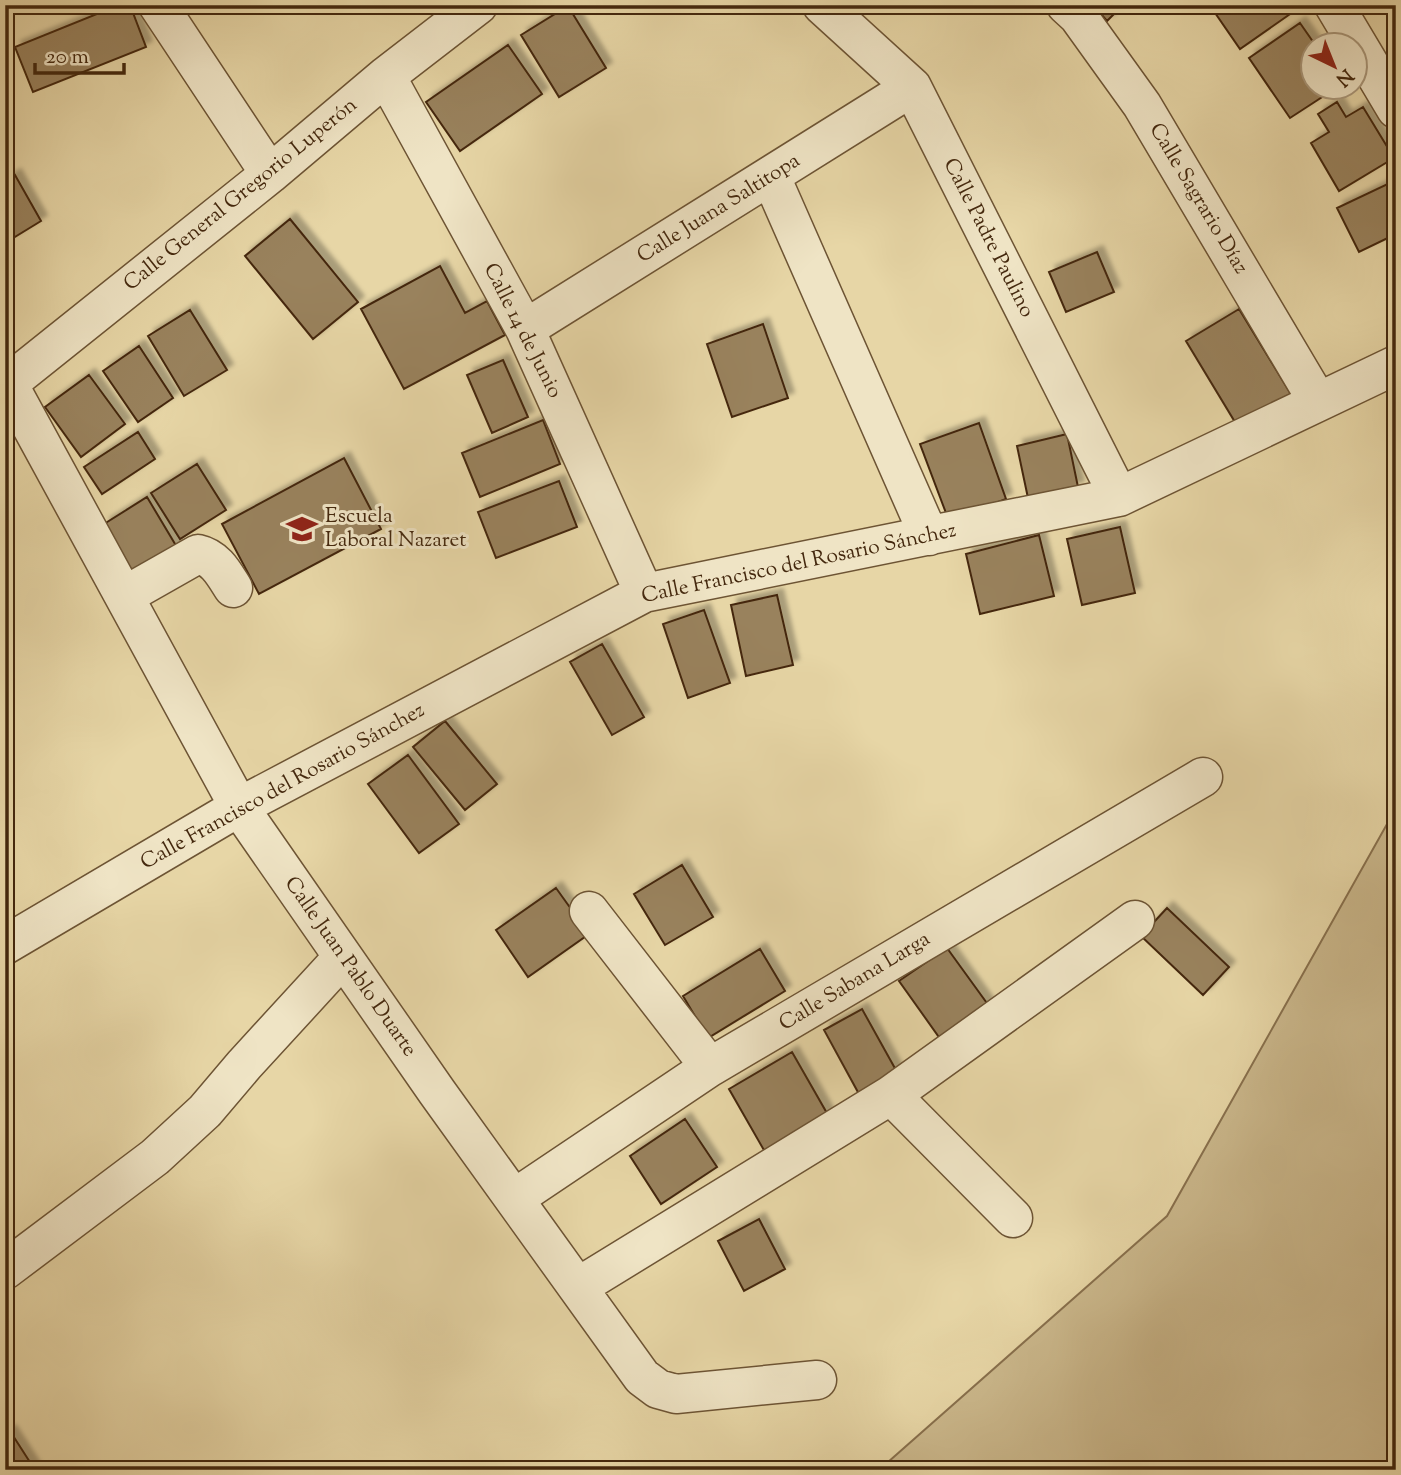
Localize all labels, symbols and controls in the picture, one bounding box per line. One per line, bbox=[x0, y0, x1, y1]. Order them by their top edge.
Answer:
scale bar bbox=[35, 32, 124, 76]
north arrow bbox=[1300, 32, 1370, 102]
text: 20 m bbox=[46, 43, 89, 73]
text: N bbox=[1329, 62, 1359, 92]
street label: Calle General Gregorio Luperón bbox=[118, 91, 364, 299]
street label: Calle Sagrario Díaz bbox=[1141, 118, 1255, 280]
street label: Calle Juana Saltitopa bbox=[632, 147, 807, 271]
street label: Calle Padre Paulino bbox=[935, 153, 1041, 323]
street label: Calle 14 de Junio bbox=[475, 258, 569, 404]
place label: Escuela Laboral Nazaret bbox=[325, 502, 466, 556]
school or university icon: Escuela Laboral Nazaret bbox=[285, 512, 319, 546]
street label: Calle Francisco del Rosario Sánchez bbox=[639, 516, 959, 612]
street label: Calle Francisco del Rosario Sánchez bbox=[135, 696, 431, 878]
street label: Calle Juan Pablo Duarte bbox=[276, 871, 424, 1063]
street label: Calle Sabana Larga bbox=[774, 925, 937, 1039]

